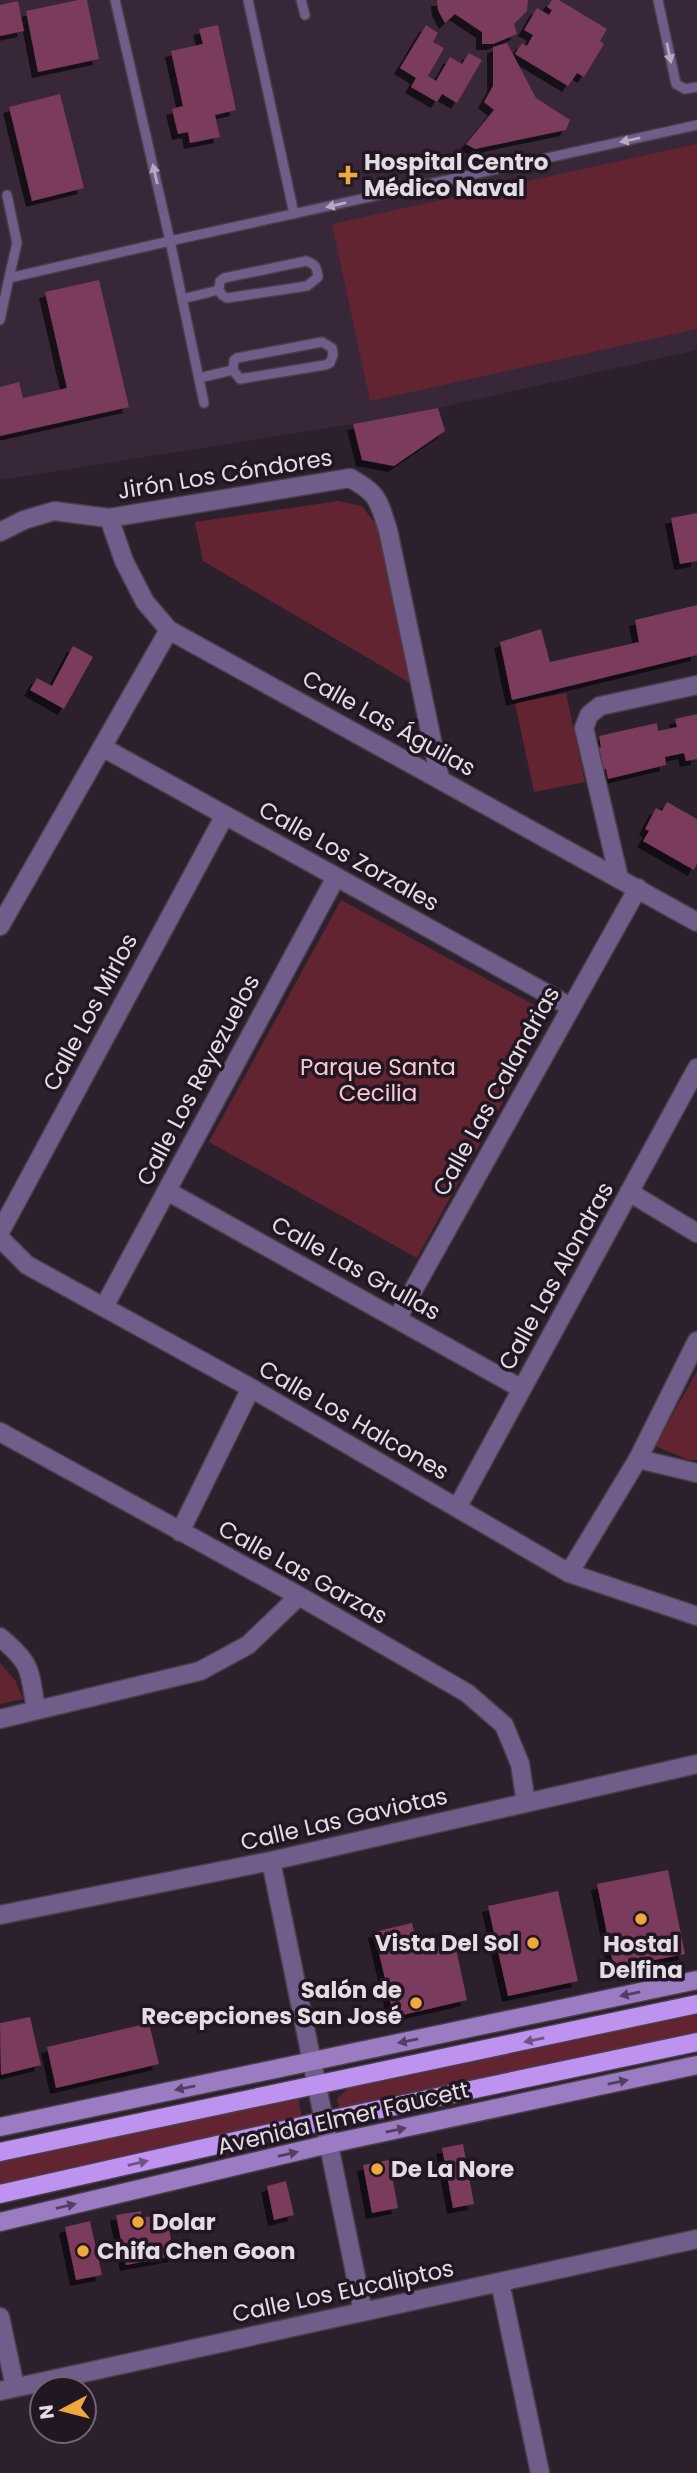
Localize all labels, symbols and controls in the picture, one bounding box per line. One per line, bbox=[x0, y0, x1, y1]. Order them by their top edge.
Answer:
one-way arrow bbox=[663, 42, 674, 64]
one-way arrow bbox=[619, 135, 641, 146]
place label: Hospital Centro Médico Naval bbox=[364, 146, 548, 204]
one-way arrow bbox=[149, 163, 160, 185]
marker: Hospital Centro Médico Naval bbox=[338, 165, 358, 185]
one-way arrow bbox=[325, 199, 347, 210]
street label: Jirón Los Cóndores bbox=[115, 441, 335, 507]
street label: Calle Las Águilas bbox=[297, 662, 481, 784]
street label: Calle Los Zorzales bbox=[253, 793, 445, 919]
street label: Calle Los Mirlos bbox=[35, 928, 145, 1096]
street label: Calle Los Reyezuelos bbox=[129, 969, 267, 1191]
street label: Calle Las Calandrias bbox=[425, 980, 567, 1202]
park label: Parque Santa Cecilia bbox=[300, 1051, 456, 1109]
street label: Calle Las Alondras bbox=[491, 1176, 621, 1376]
street label: Calle Las Grullas bbox=[266, 1208, 446, 1328]
street label: Calle Los Halcones bbox=[253, 1352, 455, 1488]
street label: Calle Las Garzas bbox=[213, 1512, 393, 1632]
street label: Calle Las Gaviotas bbox=[237, 1780, 451, 1858]
marker: Hostal Delfina bbox=[633, 1911, 649, 1927]
place label: Vista Del Sol bbox=[375, 1927, 519, 1959]
place label: Hostal Delfina bbox=[599, 1928, 683, 1986]
marker: Vista Del Sol bbox=[525, 1935, 541, 1951]
place label: Salón de Recepciones San José bbox=[141, 1974, 402, 2032]
one-way arrow bbox=[619, 1989, 641, 2000]
marker: Salón de Recepciones San José bbox=[408, 1995, 424, 2011]
one-way arrow bbox=[523, 2034, 545, 2045]
one-way arrow bbox=[397, 2036, 419, 2047]
street label: Avenida Elmer Faucett bbox=[214, 2073, 472, 2163]
one-way arrow bbox=[607, 2077, 629, 2088]
one-way arrow bbox=[174, 2083, 196, 2094]
one-way arrow bbox=[385, 2124, 407, 2135]
one-way arrow bbox=[277, 2148, 299, 2159]
place label: De La Nore bbox=[391, 2153, 514, 2185]
one-way arrow bbox=[127, 2157, 149, 2168]
marker: De La Nore bbox=[369, 2161, 385, 2177]
one-way arrow bbox=[56, 2200, 78, 2211]
place label: Dolar bbox=[152, 2206, 216, 2238]
marker: Dolar bbox=[130, 2214, 146, 2230]
place label: Chifa Chen Goon bbox=[97, 2235, 296, 2267]
marker: Chifa Chen Goon bbox=[75, 2243, 91, 2259]
street label: Calle Los Eucaliptos bbox=[229, 2252, 457, 2330]
north arrow bbox=[28, 2375, 98, 2445]
text: N bbox=[32, 2403, 61, 2421]

